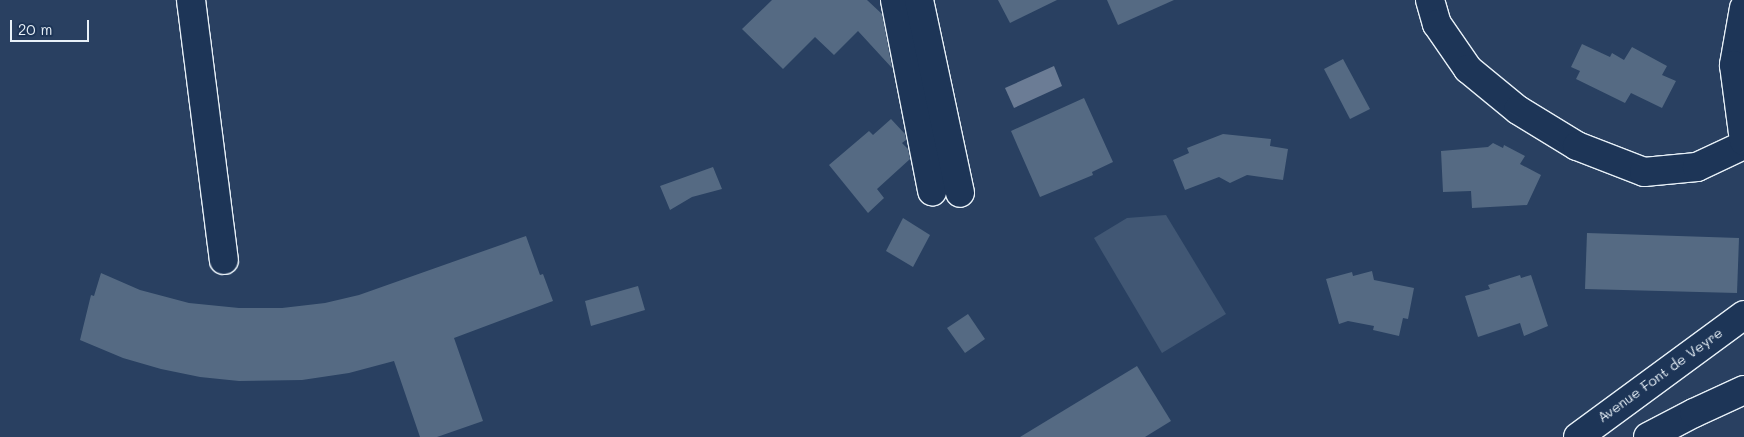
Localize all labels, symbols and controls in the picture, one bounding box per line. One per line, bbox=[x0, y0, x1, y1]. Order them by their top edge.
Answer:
scale bar bbox=[12, 10, 91, 42]
text: 20 m bbox=[18, 19, 52, 39]
street label: Avenue Font de Veyre bbox=[1594, 324, 1726, 426]

